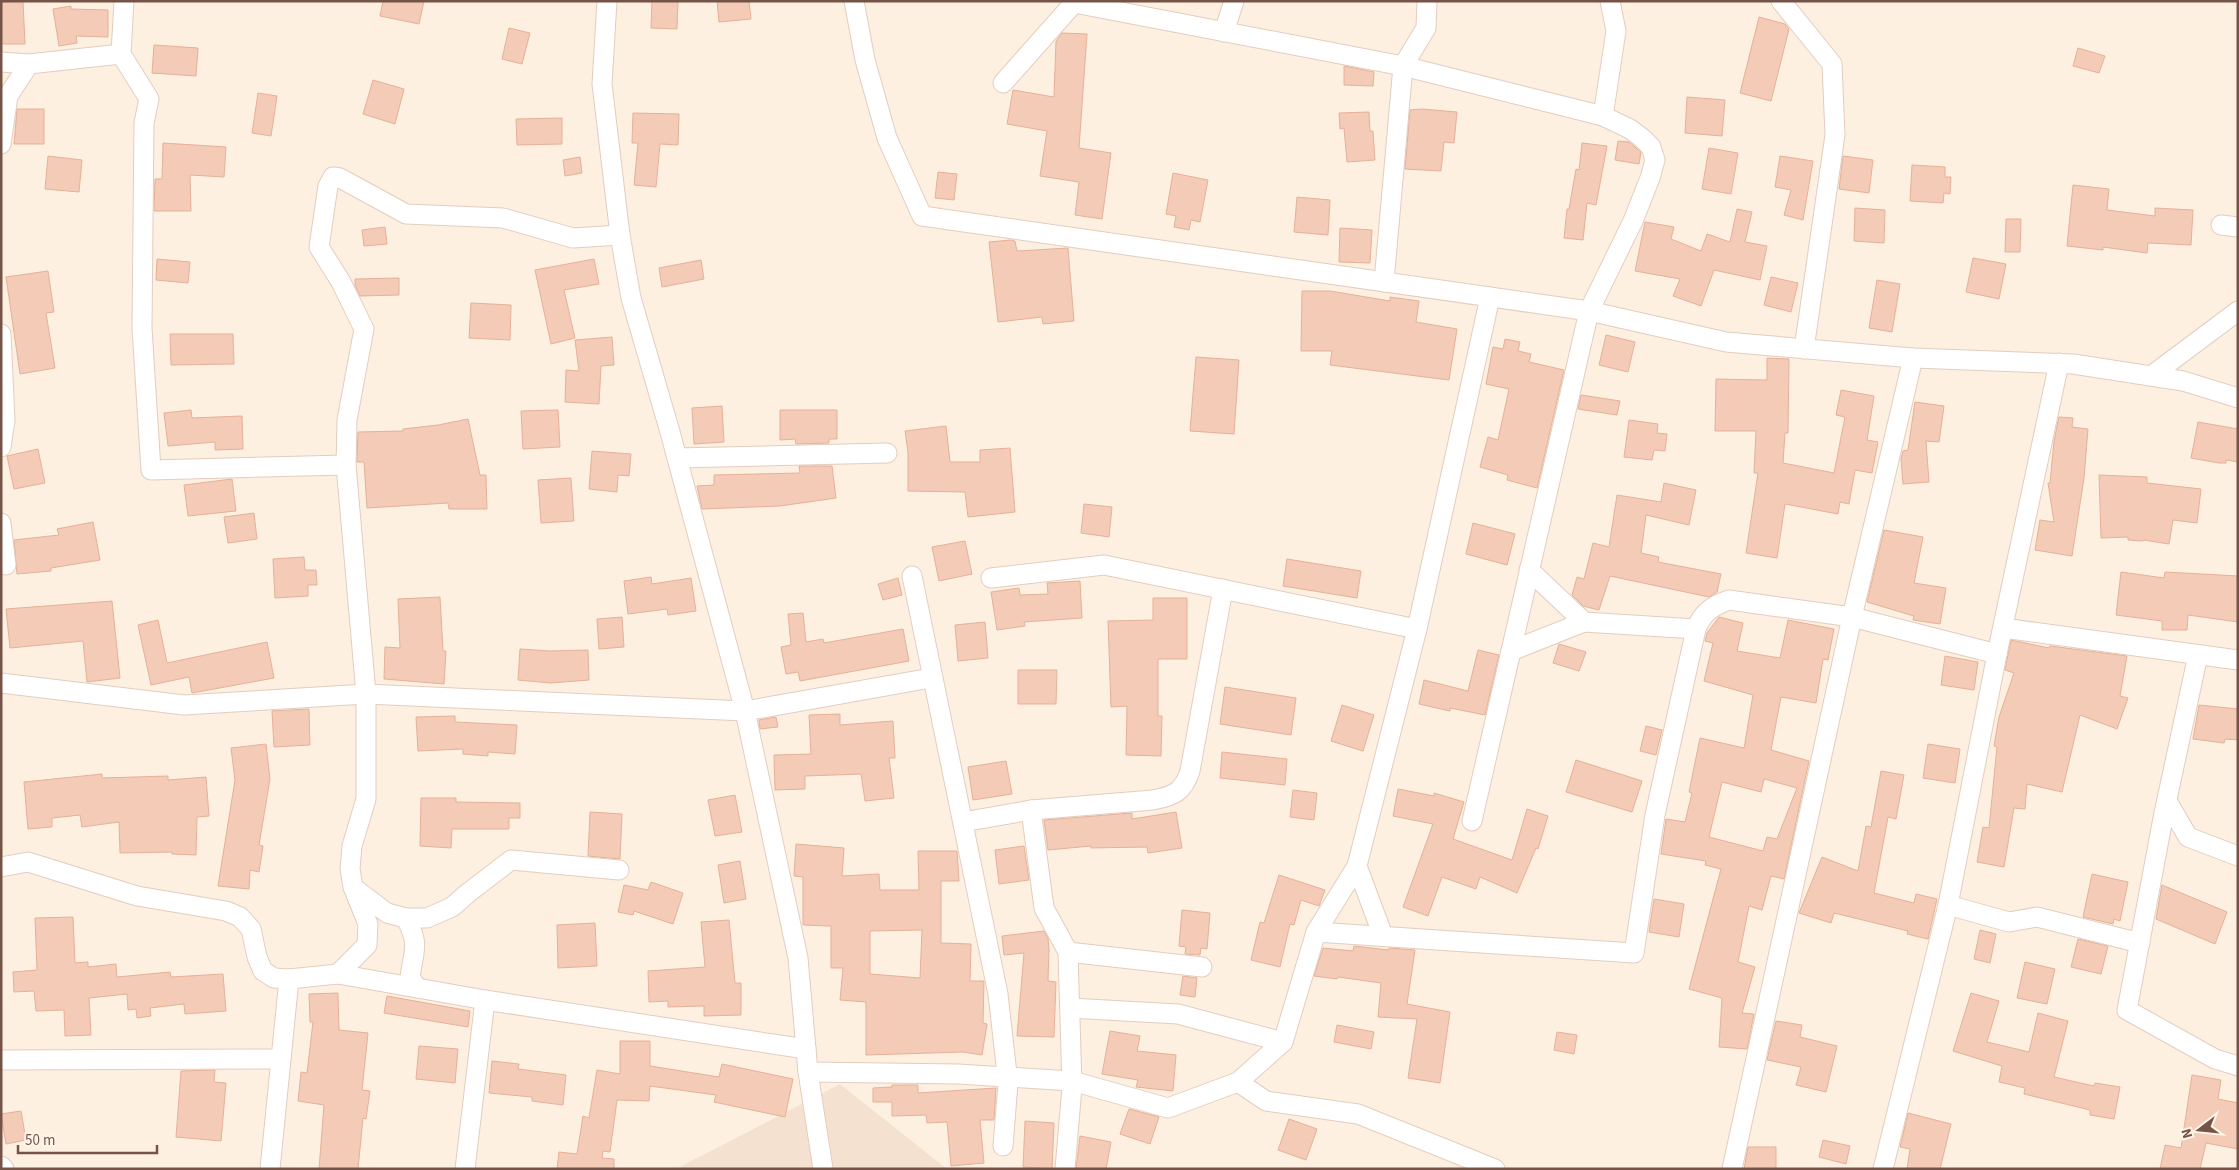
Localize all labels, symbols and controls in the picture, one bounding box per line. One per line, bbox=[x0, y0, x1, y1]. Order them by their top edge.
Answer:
north arrow bbox=[2174, 1105, 2224, 1155]
scale bar bbox=[18, 1122, 156, 1154]
text: N bbox=[2177, 1126, 2198, 1141]
text: 50 m bbox=[25, 1130, 55, 1151]

